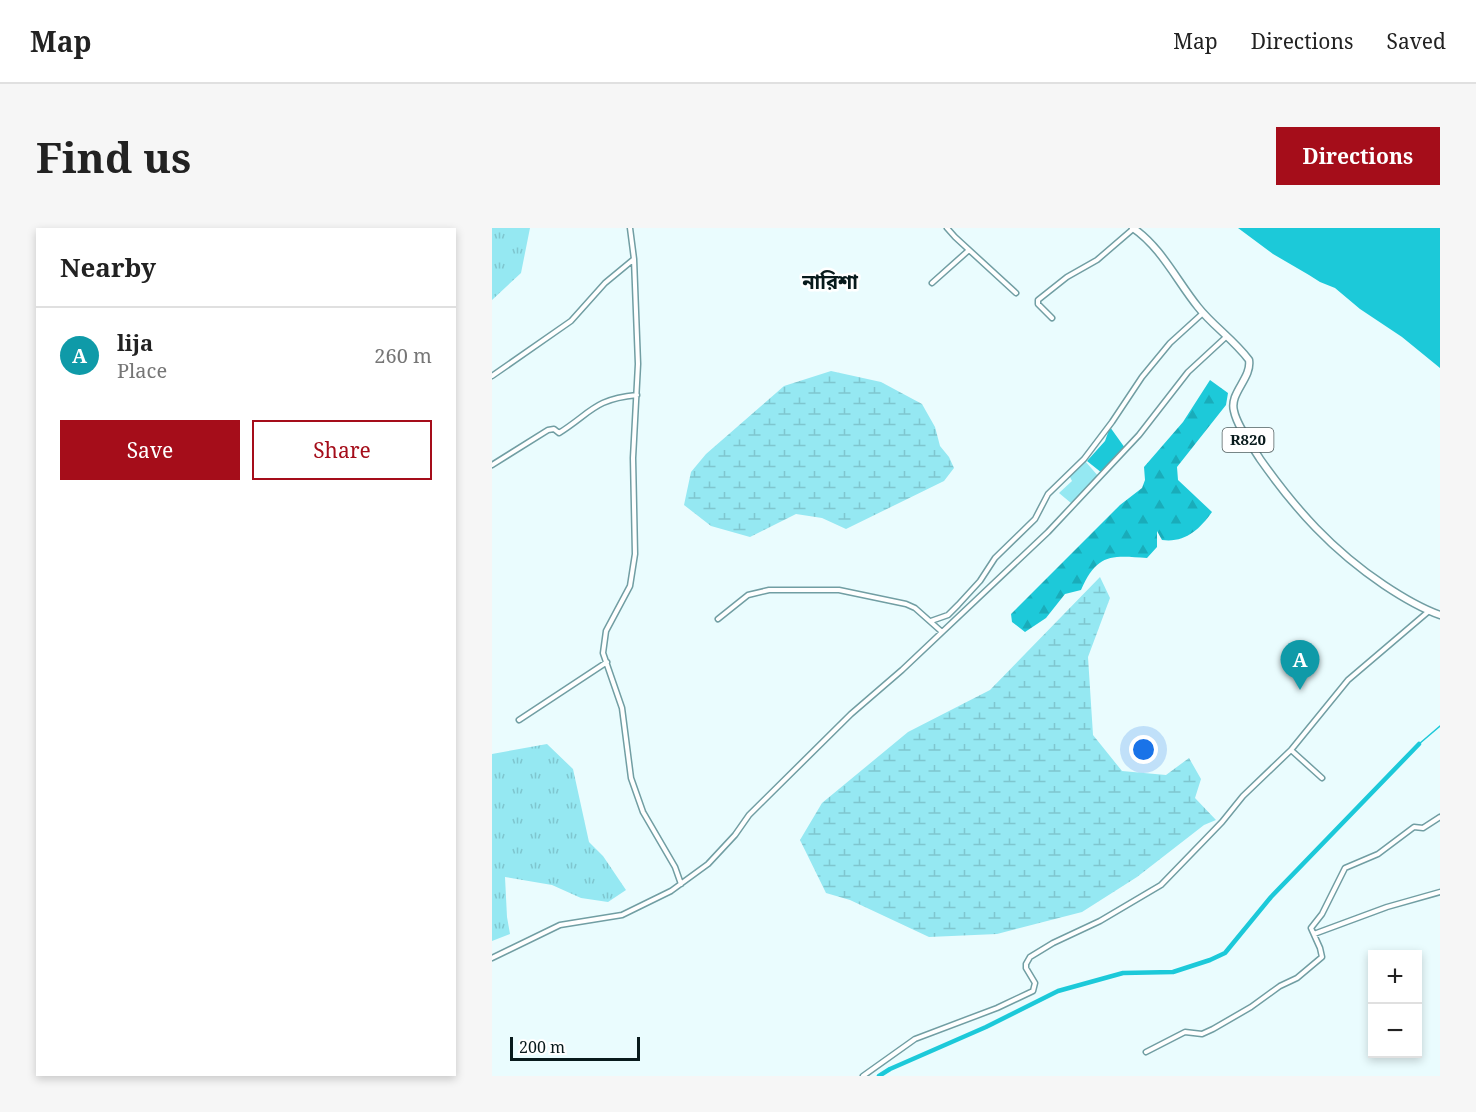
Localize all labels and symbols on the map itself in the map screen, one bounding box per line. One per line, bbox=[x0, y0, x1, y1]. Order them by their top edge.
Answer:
district label: নারিশা bbox=[801, 268, 858, 295]
road number: R820 bbox=[1222, 428, 1274, 452]
pin: A bbox=[1280, 640, 1320, 690]
your location bbox=[1129, 735, 1158, 764]
scale bar bbox=[510, 1034, 640, 1062]

